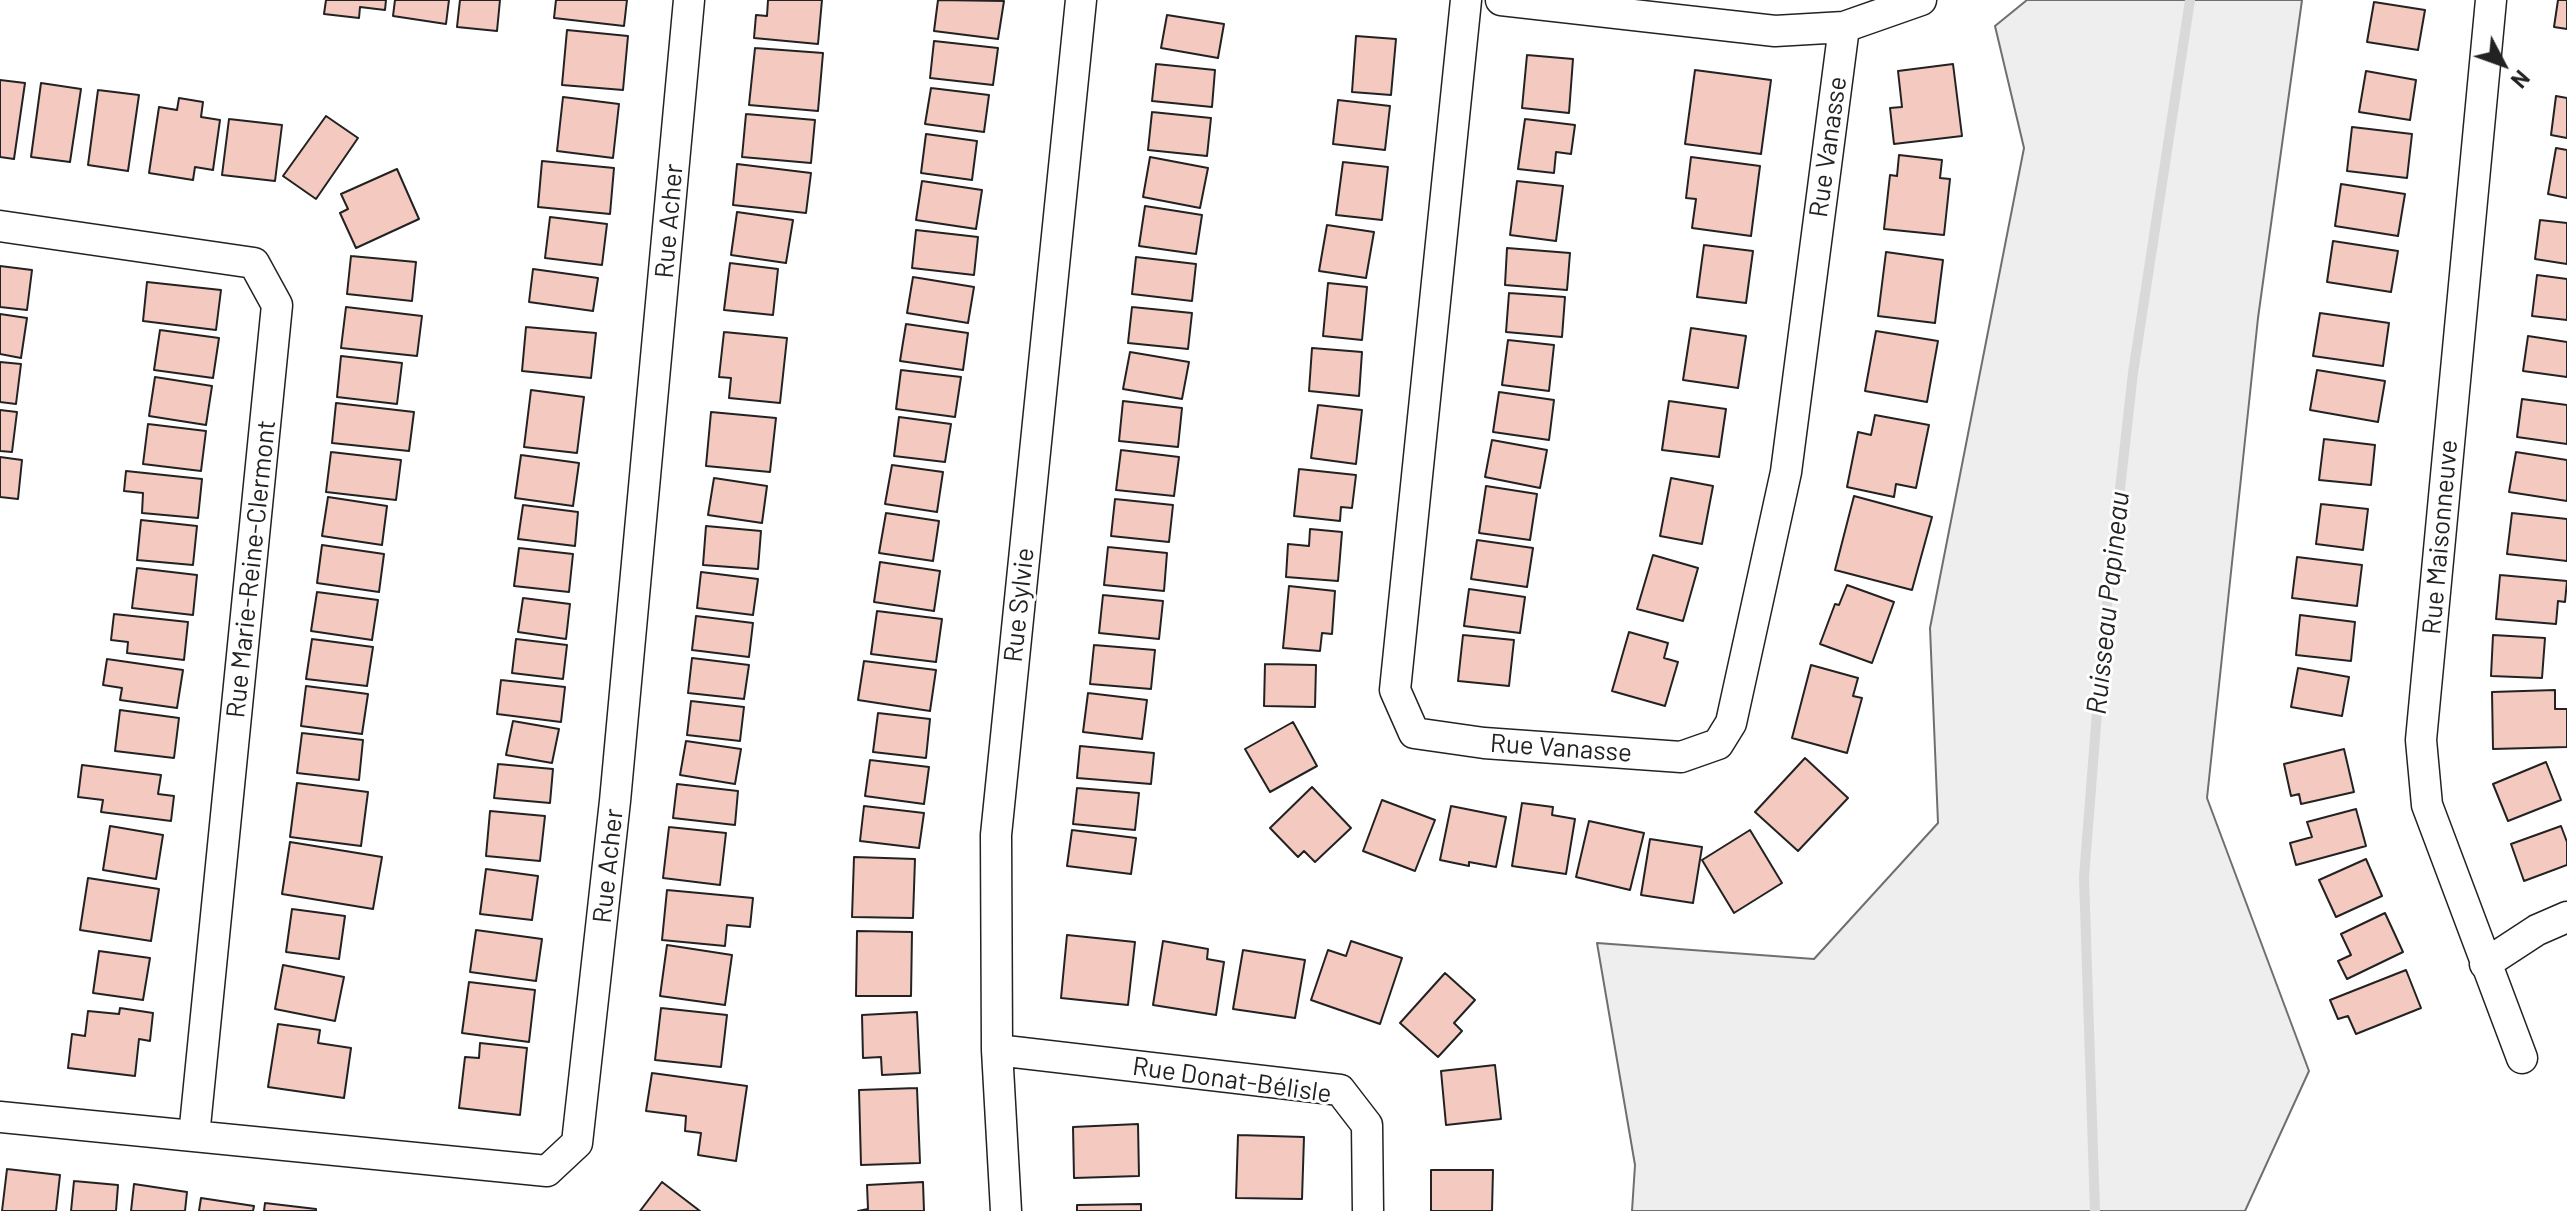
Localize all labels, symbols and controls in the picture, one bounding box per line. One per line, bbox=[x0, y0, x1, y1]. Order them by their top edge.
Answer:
north arrow bbox=[2463, 24, 2543, 104]
text: N bbox=[2507, 66, 2536, 94]
street label: Rue Vanasse bbox=[1803, 75, 1853, 219]
street label: Rue Acher bbox=[648, 162, 690, 280]
street label: Rue Marie-Reine-Clermont bbox=[220, 419, 282, 719]
street label: Rue Maisonneuve bbox=[2416, 438, 2464, 636]
water label: Ruisseau Papineau bbox=[2080, 490, 2136, 716]
street label: Rue Sylvie bbox=[997, 546, 1041, 664]
street label: Rue Vanasse bbox=[1489, 727, 1633, 769]
street label: Rue Acher bbox=[586, 807, 630, 925]
street label: Rue Donat-Bélisle bbox=[1130, 1051, 1334, 1109]

